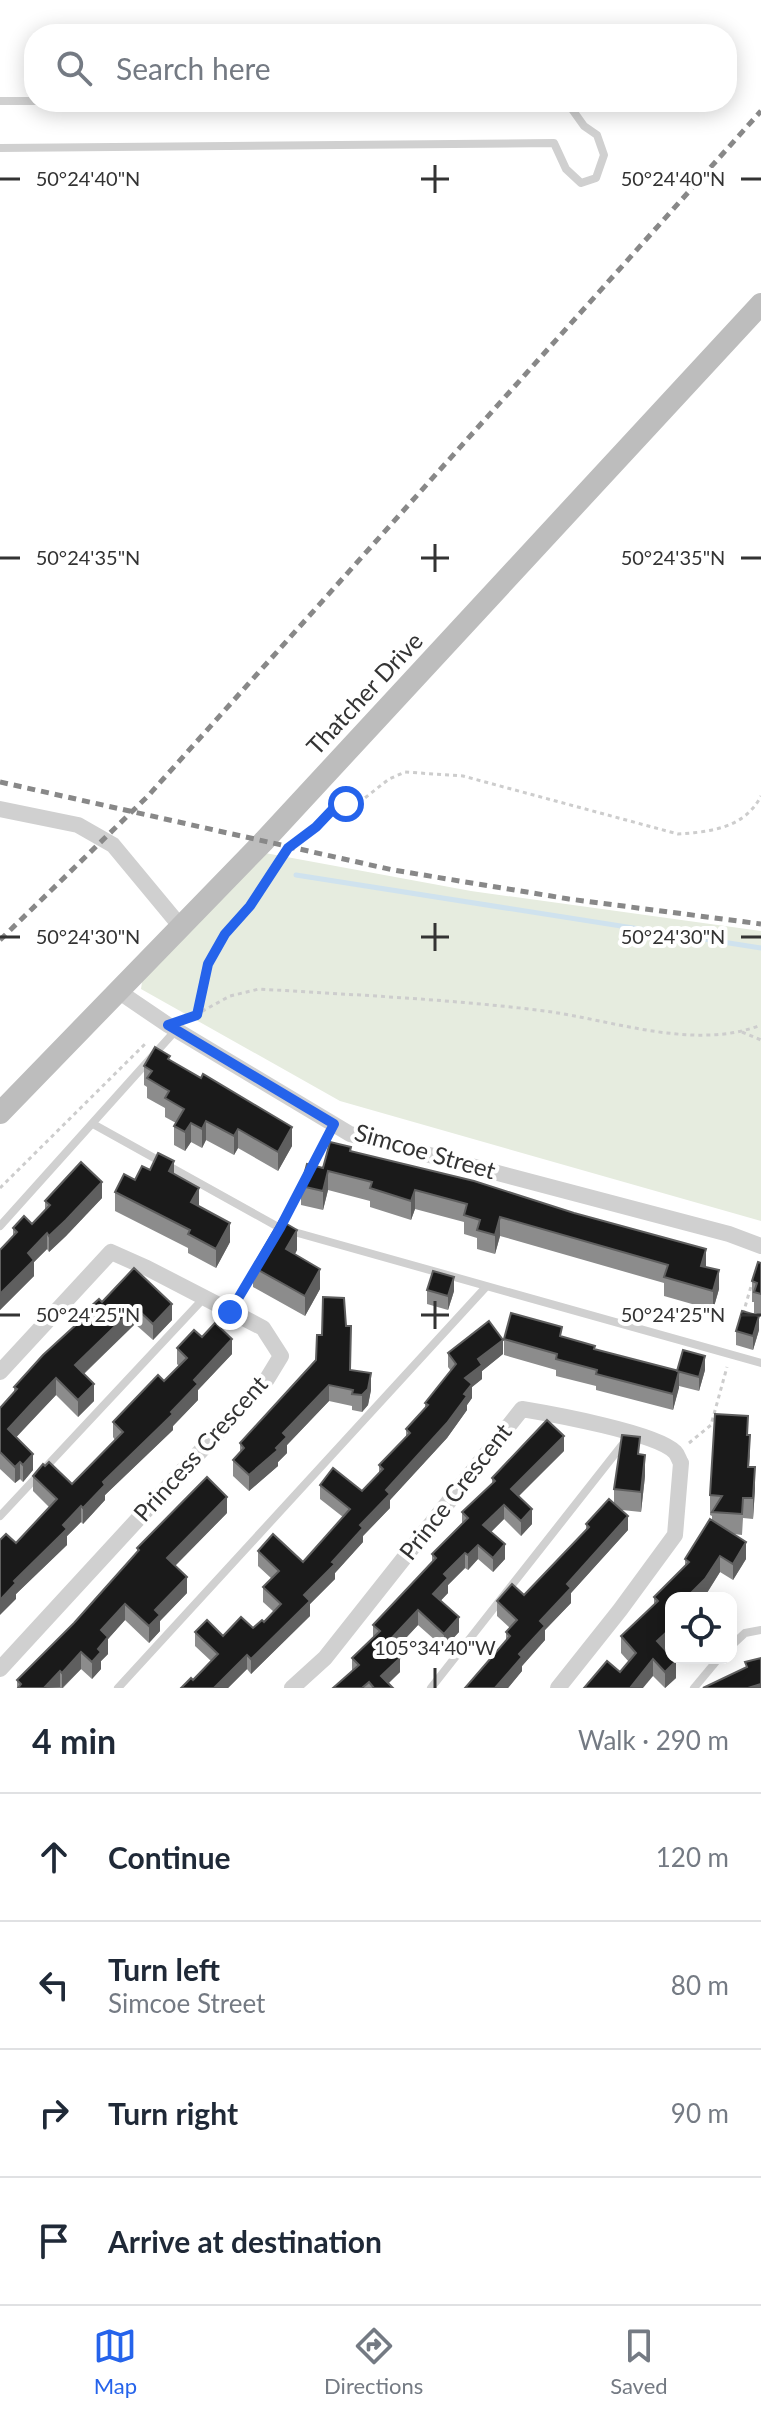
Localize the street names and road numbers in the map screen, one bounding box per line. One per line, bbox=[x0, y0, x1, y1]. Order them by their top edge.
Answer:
street label: Thatcher Drive bbox=[300, 626, 428, 760]
street label: Simcoe Street bbox=[352, 1117, 500, 1185]
street label: Princess Crescent bbox=[127, 1369, 273, 1527]
street label: Prince Crescent bbox=[393, 1417, 517, 1565]

